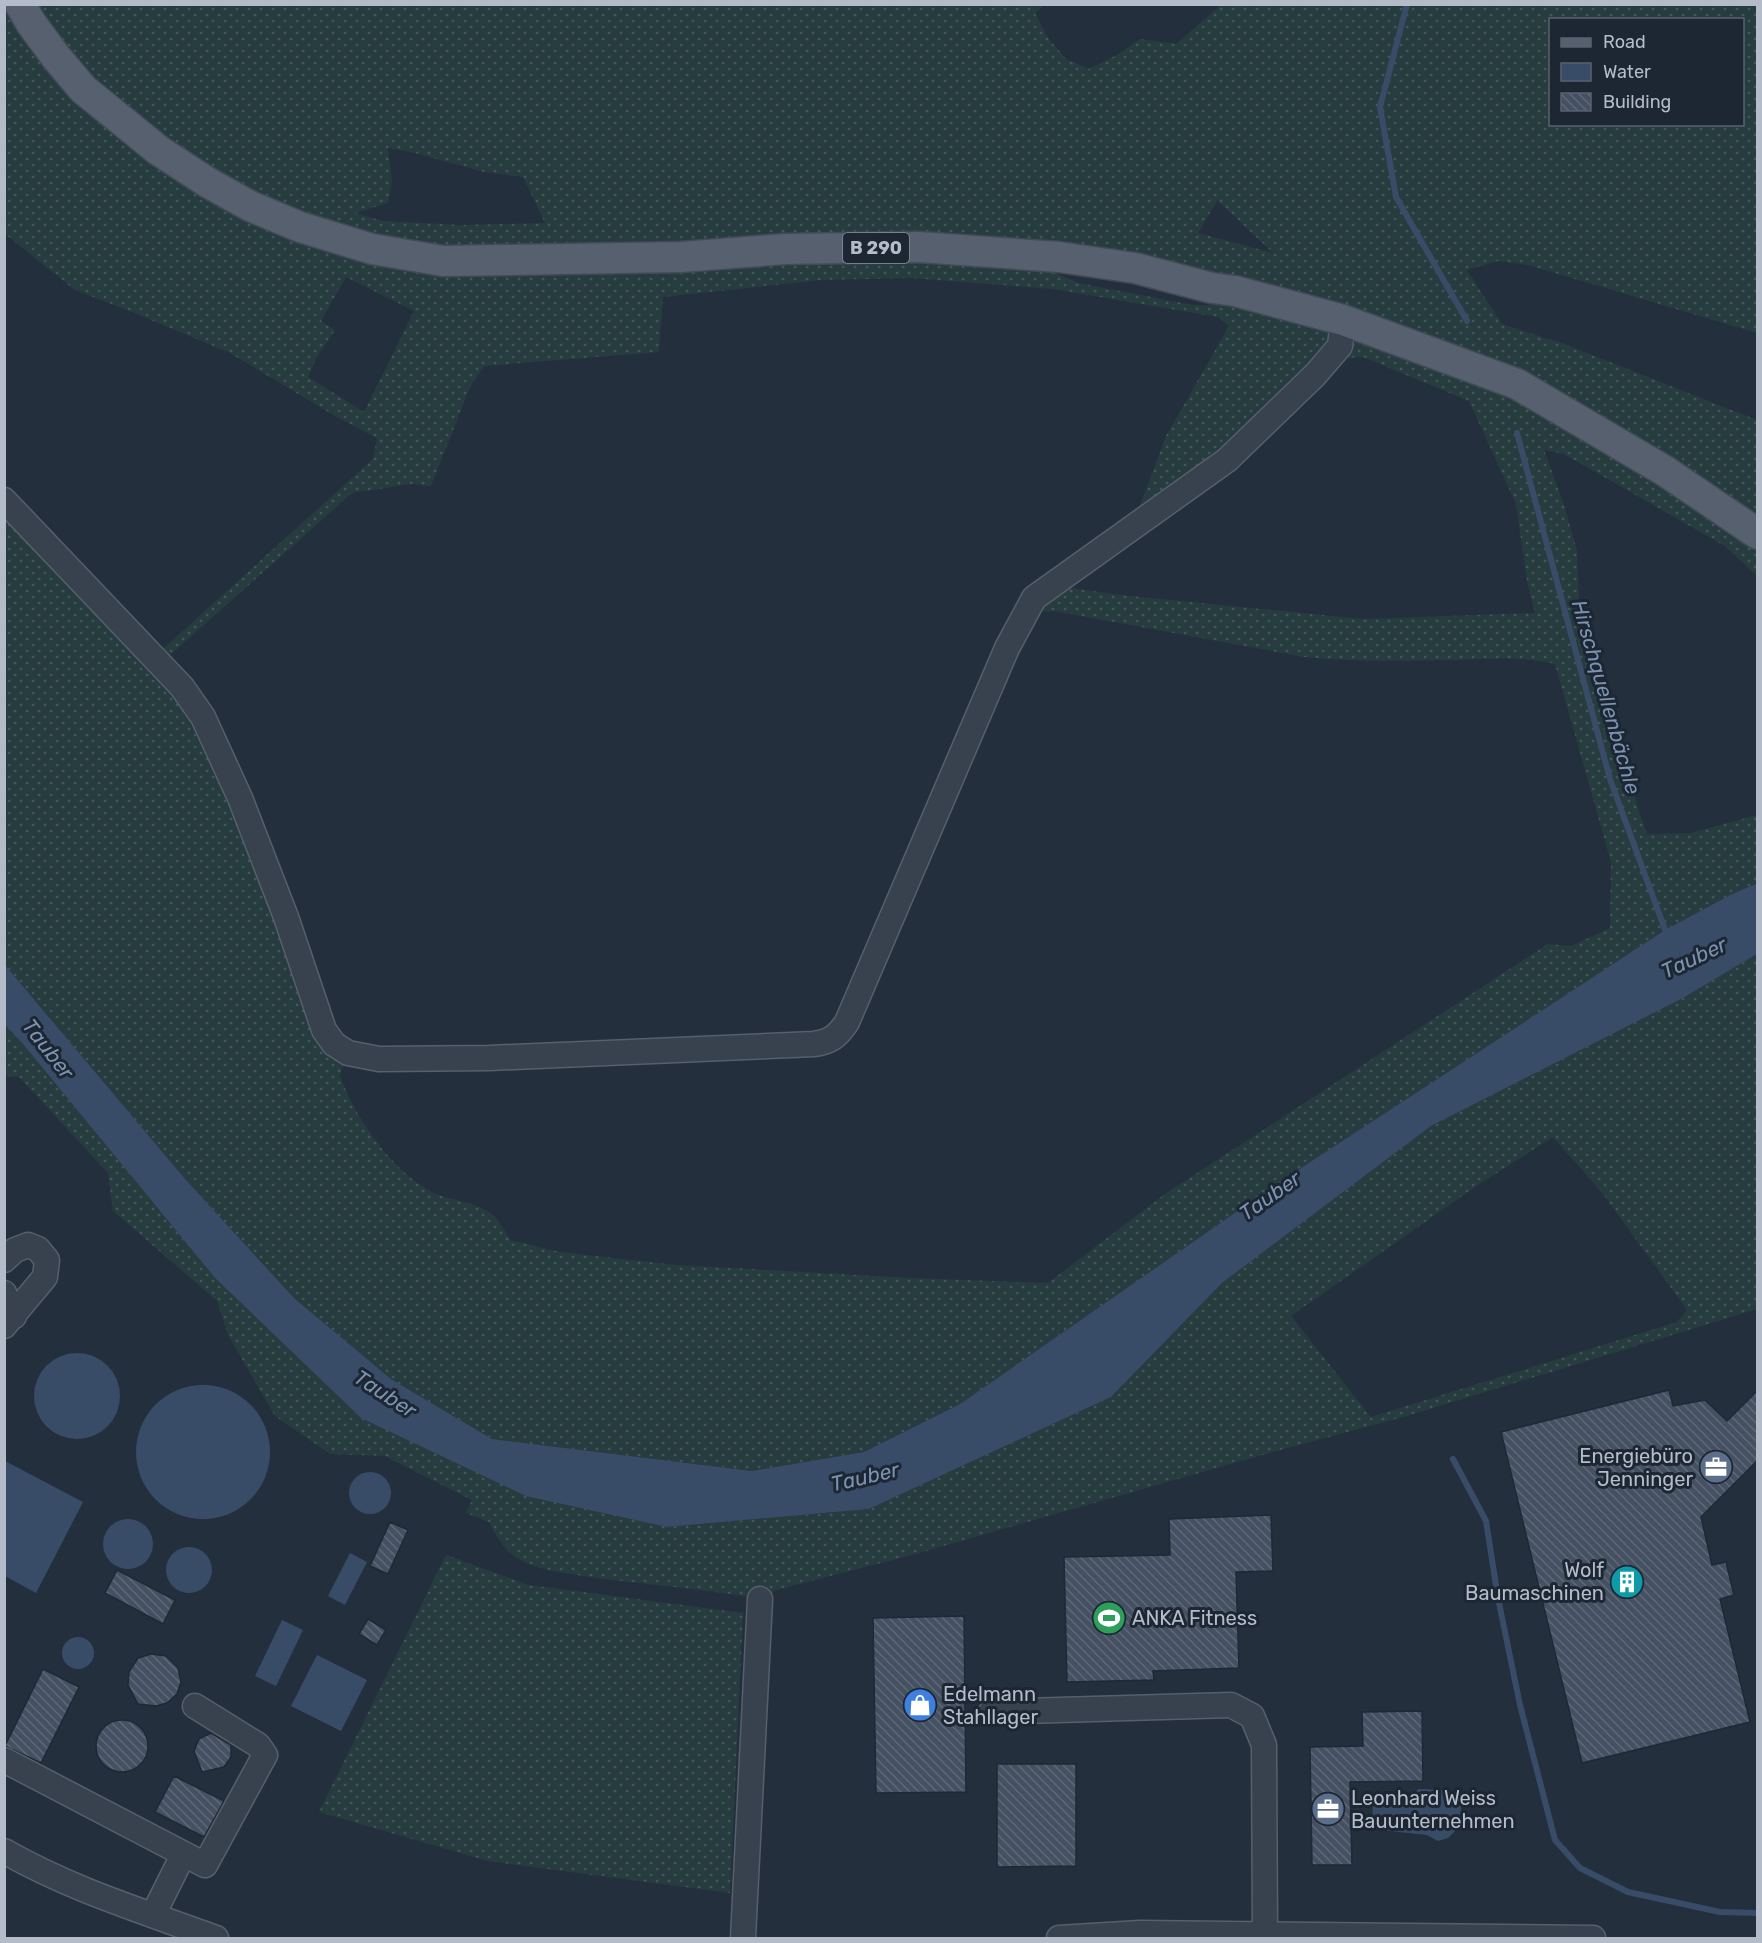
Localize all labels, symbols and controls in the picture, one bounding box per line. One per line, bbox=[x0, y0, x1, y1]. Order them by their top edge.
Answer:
legend bbox=[1549, 18, 1744, 126]
text: Road bbox=[1603, 31, 1646, 53]
text: Water bbox=[1603, 61, 1651, 83]
text: Building bbox=[1603, 91, 1671, 113]
road number: B 290 bbox=[843, 233, 909, 263]
water label: Hirschquellenbächle bbox=[1567, 597, 1646, 797]
water label: Tauber bbox=[1657, 931, 1731, 984]
water label: Tauber bbox=[17, 1014, 80, 1084]
water label: Tauber bbox=[1234, 1165, 1306, 1226]
water label: Tauber bbox=[349, 1364, 422, 1423]
place label: Energiebüro Jenninger bbox=[1579, 1444, 1693, 1491]
office icon: Energiebüro Jenninger bbox=[1698, 1449, 1734, 1485]
water label: Tauber bbox=[828, 1456, 902, 1496]
place label: Wolf Baumaschinen bbox=[1465, 1558, 1604, 1605]
building icon: Wolf Baumaschinen bbox=[1609, 1564, 1645, 1600]
sports icon: ANKA Fitness bbox=[1091, 1600, 1127, 1636]
place label: ANKA Fitness bbox=[1132, 1606, 1257, 1630]
place label: Edelmann Stahllager bbox=[943, 1682, 1038, 1729]
shop icon: Edelmann Stahllager bbox=[902, 1687, 938, 1723]
place label: Leonhard Weiss Bauunternehmen bbox=[1351, 1786, 1515, 1833]
office icon: Leonhard Weiss Bauunternehmen bbox=[1310, 1791, 1346, 1827]

